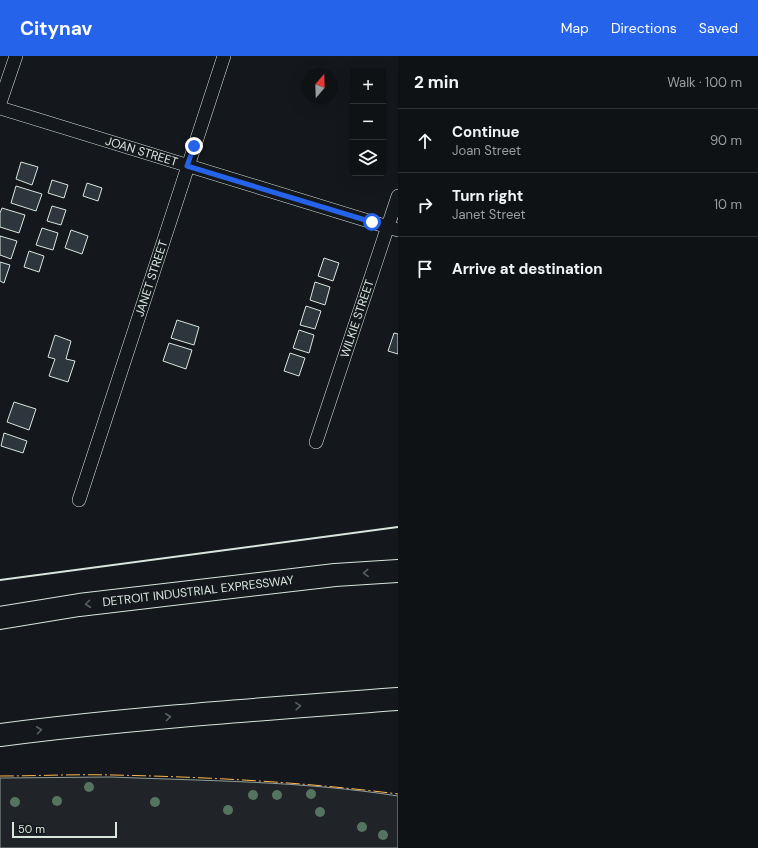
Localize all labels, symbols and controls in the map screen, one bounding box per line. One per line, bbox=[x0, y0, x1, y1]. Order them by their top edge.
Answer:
text: Citynav bbox=[20, 16, 92, 41]
text: Map bbox=[561, 19, 589, 37]
text: Directions bbox=[611, 19, 677, 37]
text: Saved bbox=[699, 19, 738, 37]
north arrow bbox=[302, 68, 338, 104]
map controls bbox=[350, 68, 386, 176]
button: + bbox=[350, 68, 386, 104]
text: 2 min bbox=[414, 71, 459, 93]
text: Walk · 100 m bbox=[667, 74, 742, 91]
button: − bbox=[350, 104, 386, 140]
text: Continue bbox=[452, 122, 520, 142]
icon: ahead bbox=[414, 130, 436, 152]
text: 90 m bbox=[710, 132, 742, 149]
street label: JOAN STREET bbox=[103, 133, 180, 170]
route end bbox=[185, 137, 203, 155]
button: layers bbox=[350, 140, 386, 176]
text: Joan Street bbox=[452, 142, 521, 159]
text: Turn right bbox=[452, 186, 523, 206]
icon: right bbox=[414, 194, 436, 216]
text: 10 m bbox=[714, 196, 742, 213]
text: Janet Street bbox=[452, 206, 526, 223]
route start bbox=[363, 213, 381, 231]
street label: JANET STREET bbox=[131, 238, 171, 319]
icon: arrive bbox=[414, 258, 436, 280]
text: Arrive at destination bbox=[452, 259, 603, 279]
street label: WILKIE STREET bbox=[337, 277, 378, 360]
one-way arrow bbox=[363, 569, 369, 577]
street label: DETROIT INDUSTRIAL EXPRESSWAY bbox=[102, 572, 295, 610]
one-way arrow bbox=[84, 599, 91, 608]
one-way arrow bbox=[295, 702, 301, 711]
one-way arrow bbox=[165, 713, 171, 722]
one-way arrow bbox=[36, 726, 42, 735]
scale bar bbox=[12, 820, 117, 839]
text: 50 m bbox=[18, 822, 45, 836]

